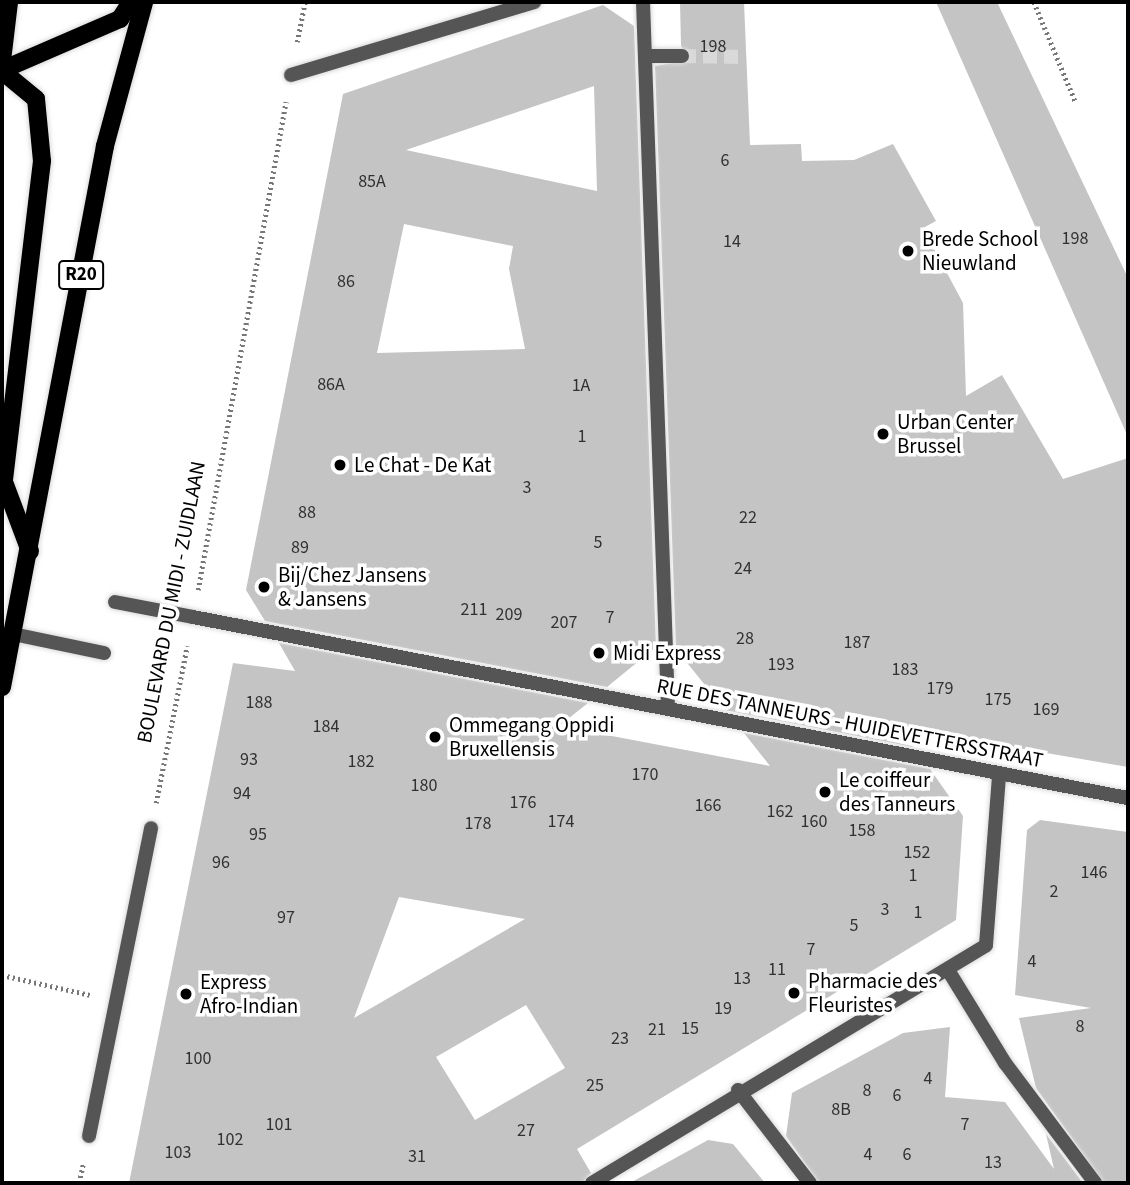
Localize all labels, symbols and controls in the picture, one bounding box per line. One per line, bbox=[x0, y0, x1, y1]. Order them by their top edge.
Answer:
house number: 198 bbox=[700, 36, 726, 58]
house number: 6 bbox=[721, 150, 729, 172]
house number: 85A bbox=[358, 171, 386, 193]
place label: Brede School Nieuwland bbox=[922, 226, 1038, 276]
house number: 198 bbox=[1062, 228, 1088, 250]
house number: 14 bbox=[723, 231, 741, 253]
marker: Brede School Nieuwland bbox=[900, 243, 916, 259]
road number: R20 bbox=[56, 260, 106, 290]
house number: 86 bbox=[337, 271, 355, 293]
house number: 86A bbox=[317, 374, 345, 396]
house number: 1A bbox=[572, 375, 590, 397]
place label: Urban Center Brussel bbox=[897, 409, 1014, 459]
house number: 1 bbox=[578, 426, 586, 448]
marker: Urban Center Brussel bbox=[875, 426, 891, 442]
place label: Le Chat - De Kat bbox=[354, 452, 491, 478]
marker: Le Chat - De Kat bbox=[332, 457, 348, 473]
street label: BOULEVARD DU MIDI - ZUIDLAAN bbox=[131, 459, 211, 745]
house number: 3 bbox=[523, 477, 531, 499]
house number: 88 bbox=[298, 502, 316, 524]
house number: 22 bbox=[739, 507, 757, 529]
house number: 5 bbox=[594, 532, 602, 554]
house number: 89 bbox=[291, 537, 309, 559]
house number: 24 bbox=[734, 558, 752, 580]
place label: Bij/Chez Jansens & Jansens bbox=[278, 562, 426, 612]
marker: Bij/Chez Jansens & Jansens bbox=[256, 579, 272, 595]
house number: 211 bbox=[461, 599, 487, 621]
house number: 209 bbox=[496, 604, 522, 626]
house number: 7 bbox=[606, 607, 614, 629]
house number: 207 bbox=[551, 612, 577, 634]
house number: 28 bbox=[736, 628, 754, 650]
house number: 187 bbox=[844, 632, 870, 654]
place label: Midi Express bbox=[613, 640, 721, 666]
marker: Midi Express bbox=[591, 645, 607, 661]
house number: 193 bbox=[768, 654, 794, 676]
house number: 183 bbox=[892, 659, 918, 681]
street label: RUE DES TANNEURS - HUIDEVETTERSSTRAAT bbox=[655, 673, 1045, 773]
house number: 179 bbox=[927, 678, 953, 700]
house number: 175 bbox=[985, 689, 1011, 711]
house number: 188 bbox=[246, 692, 272, 714]
house number: 169 bbox=[1033, 699, 1059, 721]
place label: Ommegang Oppidi Bruxellensis bbox=[449, 712, 614, 762]
house number: 184 bbox=[313, 716, 339, 738]
marker: Ommegang Oppidi Bruxellensis bbox=[427, 729, 443, 745]
house number: 93 bbox=[240, 749, 258, 771]
house number: 182 bbox=[348, 751, 374, 773]
house number: 170 bbox=[632, 764, 658, 786]
place label: Le coiffeur des Tanneurs bbox=[839, 767, 955, 817]
house number: 180 bbox=[411, 775, 437, 797]
house number: 94 bbox=[233, 783, 251, 805]
marker: Le coiffeur des Tanneurs bbox=[817, 784, 833, 800]
house number: 176 bbox=[510, 792, 536, 814]
house number: 166 bbox=[695, 795, 721, 817]
house number: 162 bbox=[767, 801, 793, 823]
house number: 174 bbox=[548, 811, 574, 833]
house number: 160 bbox=[801, 811, 827, 833]
house number: 178 bbox=[465, 813, 491, 835]
house number: 158 bbox=[849, 820, 875, 842]
house number: 95 bbox=[249, 824, 267, 846]
house number: 152 bbox=[904, 842, 930, 864]
house number: 96 bbox=[212, 852, 230, 874]
house number: 146 bbox=[1081, 862, 1107, 884]
house number: 1 bbox=[909, 865, 917, 887]
house number: 2 bbox=[1050, 881, 1058, 903]
house number: 3 bbox=[881, 899, 889, 921]
house number: 1 bbox=[914, 902, 922, 924]
house number: 97 bbox=[277, 907, 295, 929]
house number: 5 bbox=[850, 915, 858, 937]
house number: 7 bbox=[807, 939, 815, 961]
house number: 4 bbox=[1028, 951, 1036, 973]
house number: 11 bbox=[768, 959, 786, 981]
house number: 13 bbox=[733, 968, 751, 990]
place label: Pharmacie des Fleuristes bbox=[808, 968, 937, 1018]
place label: Express Afro-Indian bbox=[200, 969, 298, 1019]
marker: Pharmacie des Fleuristes bbox=[786, 985, 802, 1001]
marker: Express Afro-Indian bbox=[178, 986, 194, 1002]
house number: 19 bbox=[714, 998, 732, 1020]
house number: 8 bbox=[1076, 1016, 1084, 1038]
house number: 15 bbox=[681, 1018, 699, 1040]
house number: 21 bbox=[648, 1019, 666, 1041]
house number: 23 bbox=[611, 1028, 629, 1050]
house number: 100 bbox=[185, 1048, 211, 1070]
house number: 4 bbox=[924, 1068, 932, 1090]
house number: 25 bbox=[586, 1075, 604, 1097]
house number: 8 bbox=[863, 1080, 871, 1102]
house number: 6 bbox=[893, 1085, 901, 1107]
house number: 8B bbox=[831, 1099, 851, 1121]
house number: 101 bbox=[266, 1114, 292, 1136]
house number: 7 bbox=[961, 1114, 969, 1136]
house number: 27 bbox=[517, 1120, 535, 1142]
house number: 102 bbox=[217, 1129, 243, 1151]
house number: 103 bbox=[165, 1142, 191, 1164]
house number: 4 bbox=[864, 1144, 872, 1166]
house number: 6 bbox=[903, 1144, 911, 1166]
house number: 31 bbox=[408, 1146, 426, 1168]
house number: 13 bbox=[984, 1152, 1002, 1174]

